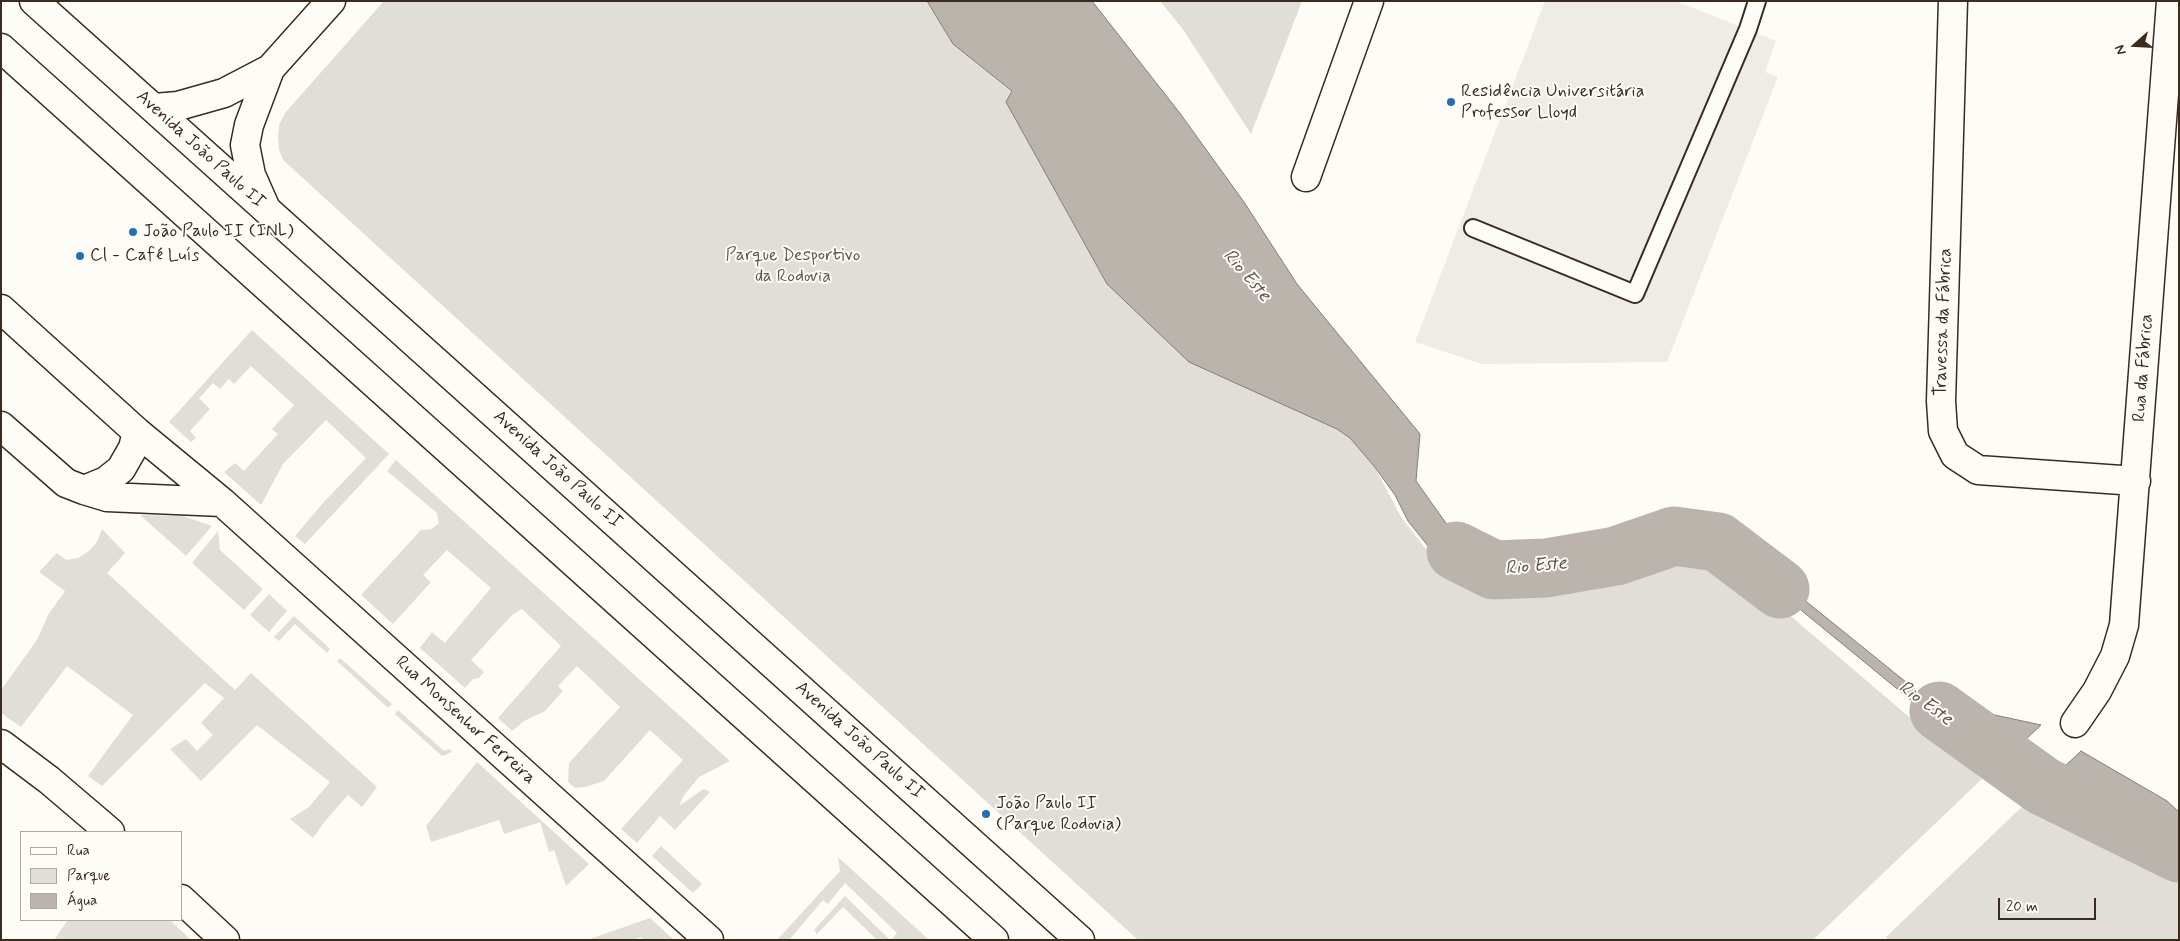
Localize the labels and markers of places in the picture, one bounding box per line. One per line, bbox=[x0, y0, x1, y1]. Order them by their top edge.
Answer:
place label: Residência Universitária Professor Lloyd bbox=[1461, 81, 1644, 124]
marker: Residência Universitária Professor Lloyd bbox=[1445, 96, 1457, 108]
place label: João Paulo II (INL) bbox=[143, 221, 294, 243]
marker: João Paulo II (INL) bbox=[127, 226, 139, 238]
place label: Cl - Café Luís bbox=[90, 245, 199, 267]
marker: Cl - Café Luís bbox=[74, 250, 86, 262]
place label: João Paulo II (Parque Rodovia) bbox=[996, 793, 1121, 836]
marker: João Paulo II (Parque Rodovia) bbox=[980, 808, 992, 820]

